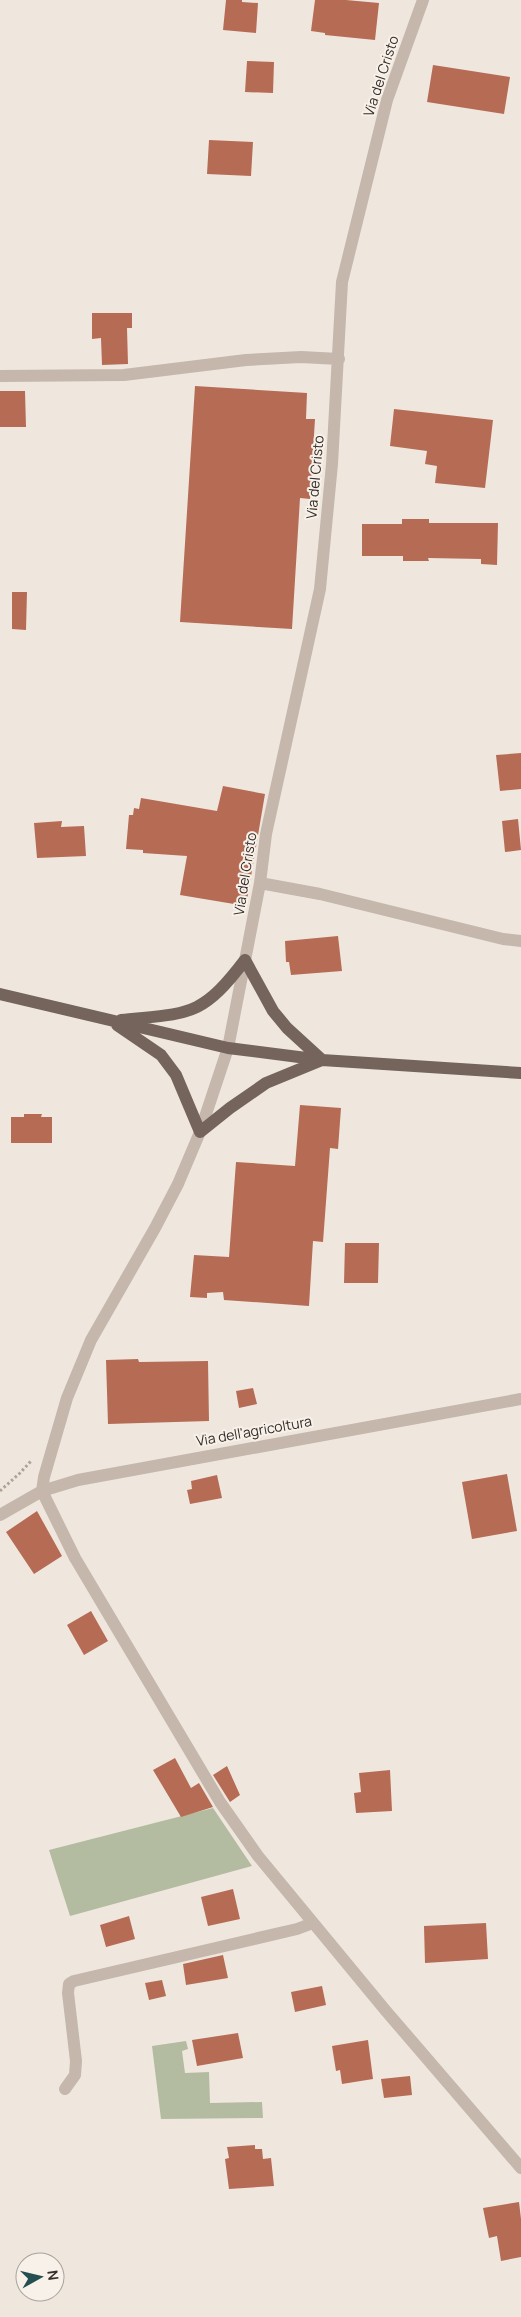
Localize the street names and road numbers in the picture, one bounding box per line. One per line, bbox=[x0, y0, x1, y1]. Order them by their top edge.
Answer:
street label: Via del Cristo bbox=[359, 33, 403, 119]
street label: Via del Cristo bbox=[301, 434, 328, 520]
street label: Via del Cristo bbox=[229, 831, 260, 917]
street label: Via dell'agricoltura bbox=[195, 1411, 313, 1450]

